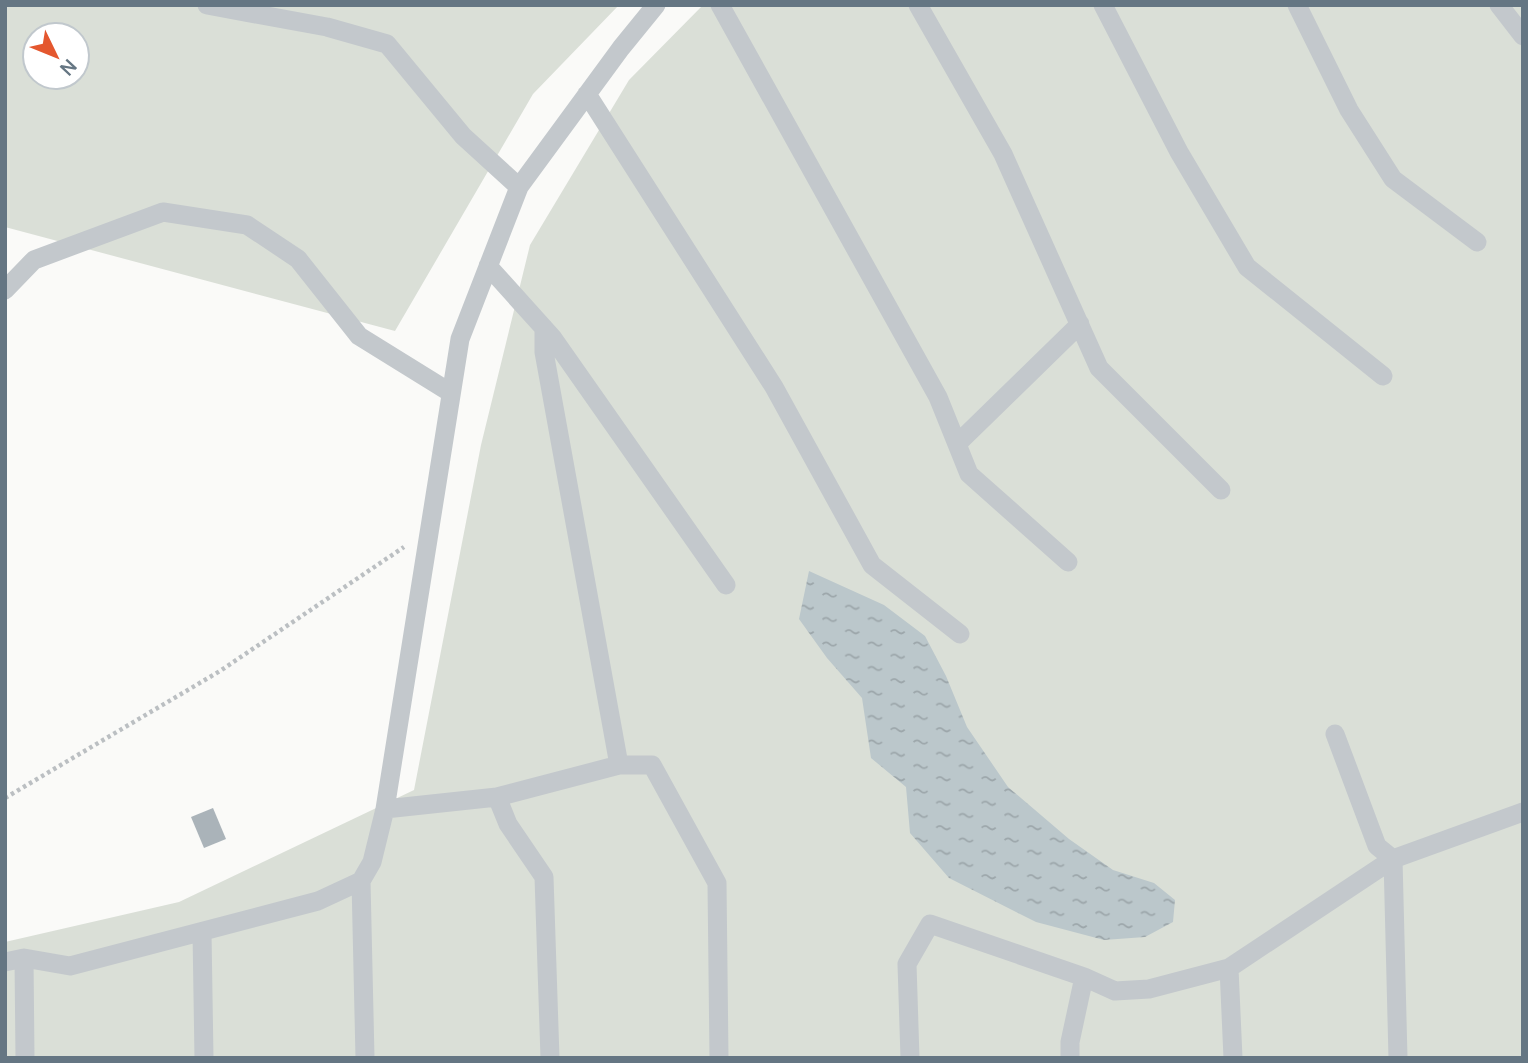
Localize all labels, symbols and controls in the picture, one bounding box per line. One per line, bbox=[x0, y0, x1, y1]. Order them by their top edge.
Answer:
north arrow bbox=[21, 21, 91, 91]
text: N bbox=[54, 54, 83, 81]

